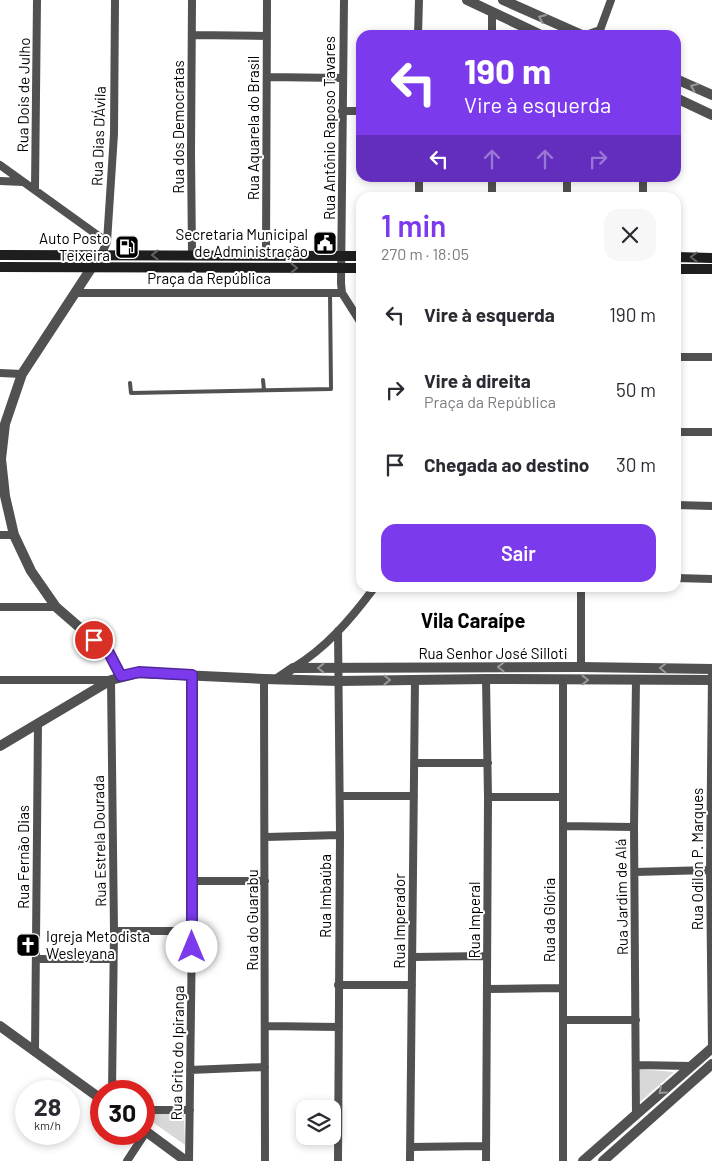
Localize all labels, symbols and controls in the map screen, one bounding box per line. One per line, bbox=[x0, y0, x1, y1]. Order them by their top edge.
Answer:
one-way arrow bbox=[538, 13, 547, 24]
street label: Rua Antônio Raposo Tavares bbox=[320, 36, 338, 220]
street label: Rua Dois de Julho bbox=[13, 37, 33, 153]
text: 190 m bbox=[464, 49, 551, 91]
icon: left bbox=[381, 50, 446, 115]
street label: Rua Aquarela do Brasil bbox=[244, 56, 262, 200]
street label: Rua dos Democratas bbox=[169, 60, 187, 194]
one-way arrow bbox=[690, 83, 699, 93]
street label: Rua Dias D'Ávila bbox=[87, 86, 109, 186]
text: Vire à esquerda bbox=[464, 91, 611, 117]
icon: left bbox=[425, 145, 453, 173]
icon: ahead bbox=[478, 145, 506, 173]
icon: ahead bbox=[531, 145, 559, 173]
icon: right bbox=[584, 145, 612, 173]
text: 1 min bbox=[381, 207, 446, 243]
button: close bbox=[604, 209, 656, 261]
place label: Secretaria Municipal de Administração bbox=[175, 225, 308, 260]
place label: Auto Posto Teixeira bbox=[39, 229, 110, 264]
public building icon: Secretaria Municipal de Administração bbox=[312, 230, 338, 256]
fuel station icon: Auto Posto Teixeira bbox=[114, 234, 140, 260]
text: 270 m · 18:05 bbox=[381, 244, 469, 263]
one-way arrow bbox=[151, 250, 158, 260]
one-way arrow bbox=[690, 252, 698, 263]
one-way arrow bbox=[290, 262, 298, 273]
street label: Praça da República bbox=[147, 269, 271, 287]
icon: left bbox=[381, 301, 409, 329]
text: Vire à esquerda bbox=[424, 303, 555, 326]
text: 190 m bbox=[609, 303, 656, 326]
text: Vire à direita bbox=[424, 369, 531, 392]
icon: right bbox=[381, 376, 409, 404]
text: 50 m bbox=[616, 378, 656, 401]
text: Praça da República bbox=[424, 392, 556, 411]
icon: arrive bbox=[381, 451, 409, 479]
text: Chegada ao destino bbox=[424, 453, 589, 476]
text: 30 m bbox=[616, 453, 656, 476]
button: Sair bbox=[381, 524, 656, 582]
district label: Vila Caraípe bbox=[421, 608, 525, 632]
pin bbox=[73, 619, 115, 661]
icon: arrive bbox=[80, 626, 108, 654]
street label: Rua Senhor José Silloti bbox=[418, 644, 568, 662]
one-way arrow bbox=[497, 662, 505, 673]
one-way arrow bbox=[317, 663, 324, 673]
one-way arrow bbox=[659, 663, 667, 673]
one-way arrow bbox=[581, 674, 589, 685]
one-way arrow bbox=[384, 675, 392, 685]
street label: Rua Estrela Dourada bbox=[89, 775, 109, 907]
street label: Rua Odilon P. Marques bbox=[688, 788, 706, 930]
street label: Rua Fernão Dias bbox=[14, 805, 32, 909]
street label: Rua Jardim de Alá bbox=[611, 839, 631, 955]
street label: Rua Imbaúba bbox=[316, 854, 334, 938]
street label: Rua do Guarabu bbox=[243, 869, 261, 971]
street label: Rua Imperador bbox=[390, 873, 408, 969]
street label: Rua da Glória bbox=[540, 878, 558, 962]
street label: Rua Imperal bbox=[465, 882, 483, 958]
position arrow bbox=[165, 920, 217, 972]
place label: Igreja Metodista Wesleyana bbox=[46, 927, 150, 962]
church icon: Igreja Metodista Wesleyana bbox=[15, 932, 41, 958]
street label: Rua Grito do Ipiranga bbox=[167, 985, 187, 1121]
speed limit sign: 30 bbox=[90, 1080, 155, 1145]
one-way arrow bbox=[659, 1085, 668, 1094]
text: 28 bbox=[34, 1091, 61, 1121]
map controls bbox=[296, 1100, 341, 1145]
button: layers bbox=[296, 1100, 341, 1145]
text: km/h bbox=[34, 1118, 61, 1132]

